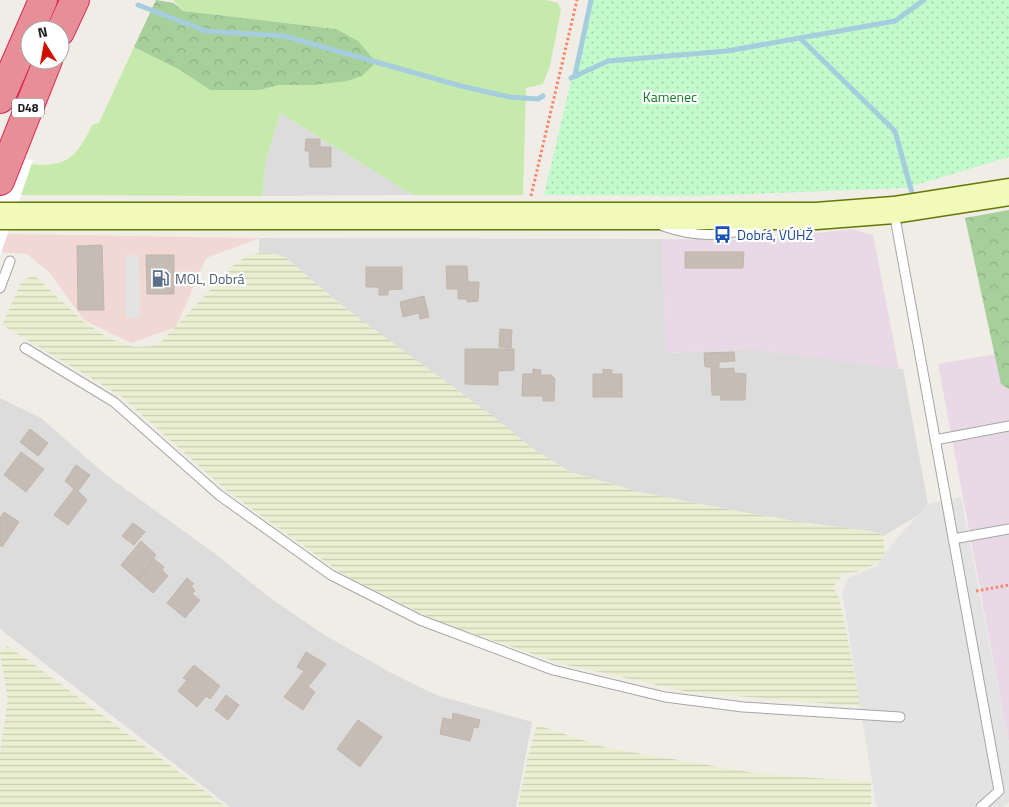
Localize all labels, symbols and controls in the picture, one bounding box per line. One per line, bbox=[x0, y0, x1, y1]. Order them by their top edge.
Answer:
north arrow bbox=[20, 20, 70, 70]
text: N bbox=[36, 21, 49, 43]
park label: Kamenec bbox=[643, 86, 697, 107]
road number: D48 bbox=[12, 99, 44, 118]
place label: Dobrá, VÚHŽ bbox=[737, 224, 813, 245]
bus stop icon: Dobrá, VÚHŽ bbox=[713, 225, 733, 245]
place label: MOL, Dobrá bbox=[175, 268, 245, 289]
fuel station icon: MOL, Dobrá bbox=[151, 269, 171, 289]

